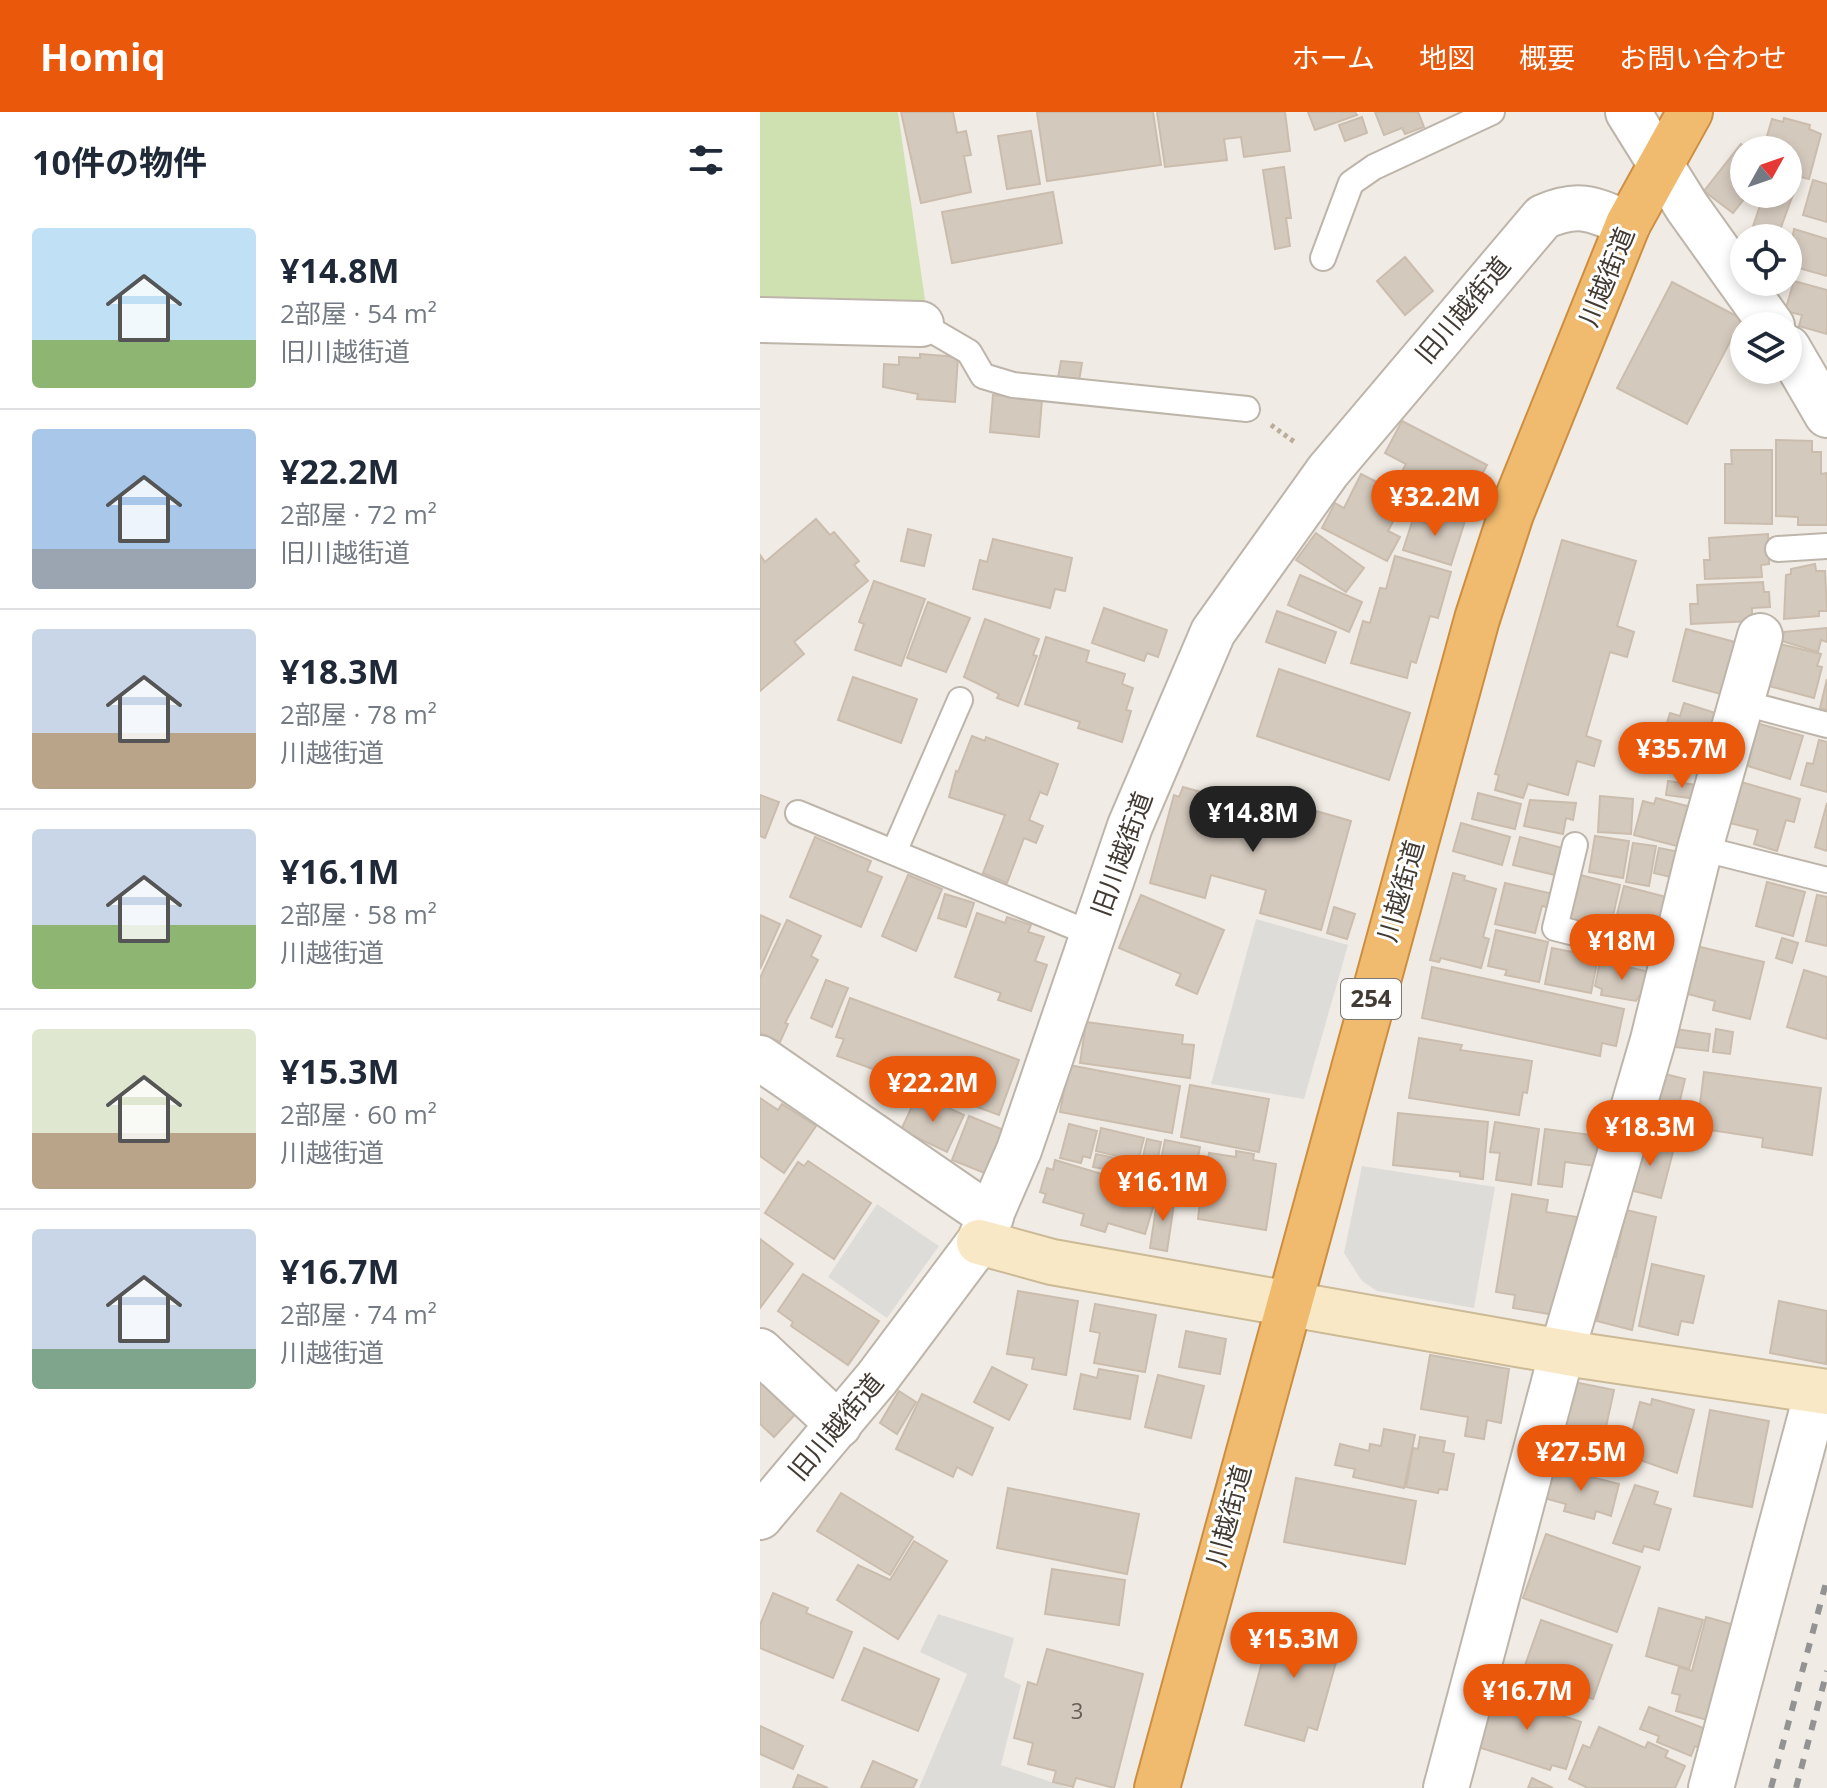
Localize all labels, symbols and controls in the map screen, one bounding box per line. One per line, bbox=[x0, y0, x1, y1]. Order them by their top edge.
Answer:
text: Homiq bbox=[40, 30, 166, 82]
text: ホーム bbox=[1292, 38, 1375, 76]
text: 地図 bbox=[1419, 38, 1475, 76]
text: 概要 bbox=[1519, 38, 1575, 76]
text: お問い合わせ bbox=[1619, 38, 1787, 76]
north arrow bbox=[1730, 136, 1802, 208]
map controls bbox=[1730, 136, 1802, 384]
icon: filters bbox=[684, 138, 728, 182]
text: 10件の物件 bbox=[32, 139, 207, 185]
street label: 川越街道 bbox=[1570, 222, 1642, 332]
button: locate bbox=[1730, 224, 1802, 296]
text: ¥14.8M bbox=[280, 247, 400, 293]
street label: 旧川越街道 bbox=[1407, 248, 1518, 371]
icon: home bbox=[96, 260, 192, 356]
text: 2部屋 · 54 m² bbox=[280, 295, 437, 331]
button: layers bbox=[1730, 312, 1802, 384]
text: 旧川越街道 bbox=[280, 333, 410, 369]
text: ¥22.2M bbox=[280, 448, 400, 494]
icon: home bbox=[96, 461, 192, 557]
pin: ¥32.2M bbox=[1370, 470, 1500, 538]
text: ¥32.2M bbox=[1389, 478, 1481, 514]
text: 2部屋 · 72 m² bbox=[280, 496, 437, 532]
text: 旧川越街道 bbox=[280, 534, 410, 570]
text: ¥18.3M bbox=[280, 648, 400, 694]
icon: home bbox=[96, 661, 192, 757]
text: 2部屋 · 78 m² bbox=[280, 696, 437, 732]
pin: ¥35.7M bbox=[1617, 722, 1747, 790]
text: ¥35.7M bbox=[1636, 730, 1728, 766]
text: 川越街道 bbox=[280, 734, 384, 770]
street label: 旧川越街道 bbox=[1082, 786, 1160, 921]
pin: ¥14.8M bbox=[1188, 786, 1318, 854]
text: ¥14.8M bbox=[1207, 794, 1299, 830]
street label: 川越街道 bbox=[1368, 836, 1432, 946]
text: ¥16.1M bbox=[280, 848, 400, 894]
icon: home bbox=[96, 861, 192, 957]
text: 2部屋 · 58 m² bbox=[280, 896, 437, 932]
pin: ¥18M bbox=[1575, 914, 1669, 982]
text: ¥18M bbox=[1587, 922, 1657, 958]
text: 川越街道 bbox=[280, 934, 384, 970]
road number: 254 bbox=[1341, 979, 1401, 1019]
text: ¥15.3M bbox=[280, 1048, 400, 1094]
pin: ¥22.2M bbox=[868, 1056, 998, 1124]
icon: home bbox=[96, 1061, 192, 1157]
text: ¥22.2M bbox=[887, 1064, 979, 1100]
text: 2部屋 · 60 m² bbox=[280, 1096, 437, 1132]
pin: ¥18.3M bbox=[1585, 1100, 1715, 1168]
text: ¥18.3M bbox=[1604, 1108, 1696, 1144]
text: 川越街道 bbox=[280, 1134, 384, 1170]
pin: ¥16.1M bbox=[1098, 1155, 1228, 1223]
text: ¥16.1M bbox=[1117, 1163, 1209, 1199]
text: ¥16.7M bbox=[280, 1248, 400, 1294]
icon: home bbox=[96, 1261, 192, 1357]
text: 2部屋 · 74 m² bbox=[280, 1296, 437, 1332]
text: 川越街道 bbox=[280, 1334, 384, 1370]
street label: 旧川越街道 bbox=[780, 1365, 891, 1488]
pin: ¥27.5M bbox=[1516, 1425, 1646, 1493]
text: ¥27.5M bbox=[1535, 1433, 1627, 1469]
street label: 川越街道 bbox=[1197, 1461, 1259, 1571]
pin: ¥15.3M bbox=[1229, 1612, 1359, 1680]
text: ¥15.3M bbox=[1248, 1620, 1340, 1656]
pin: ¥16.7M bbox=[1462, 1664, 1592, 1732]
text: ¥16.7M bbox=[1481, 1672, 1573, 1708]
house number: 3 bbox=[1071, 1695, 1083, 1725]

